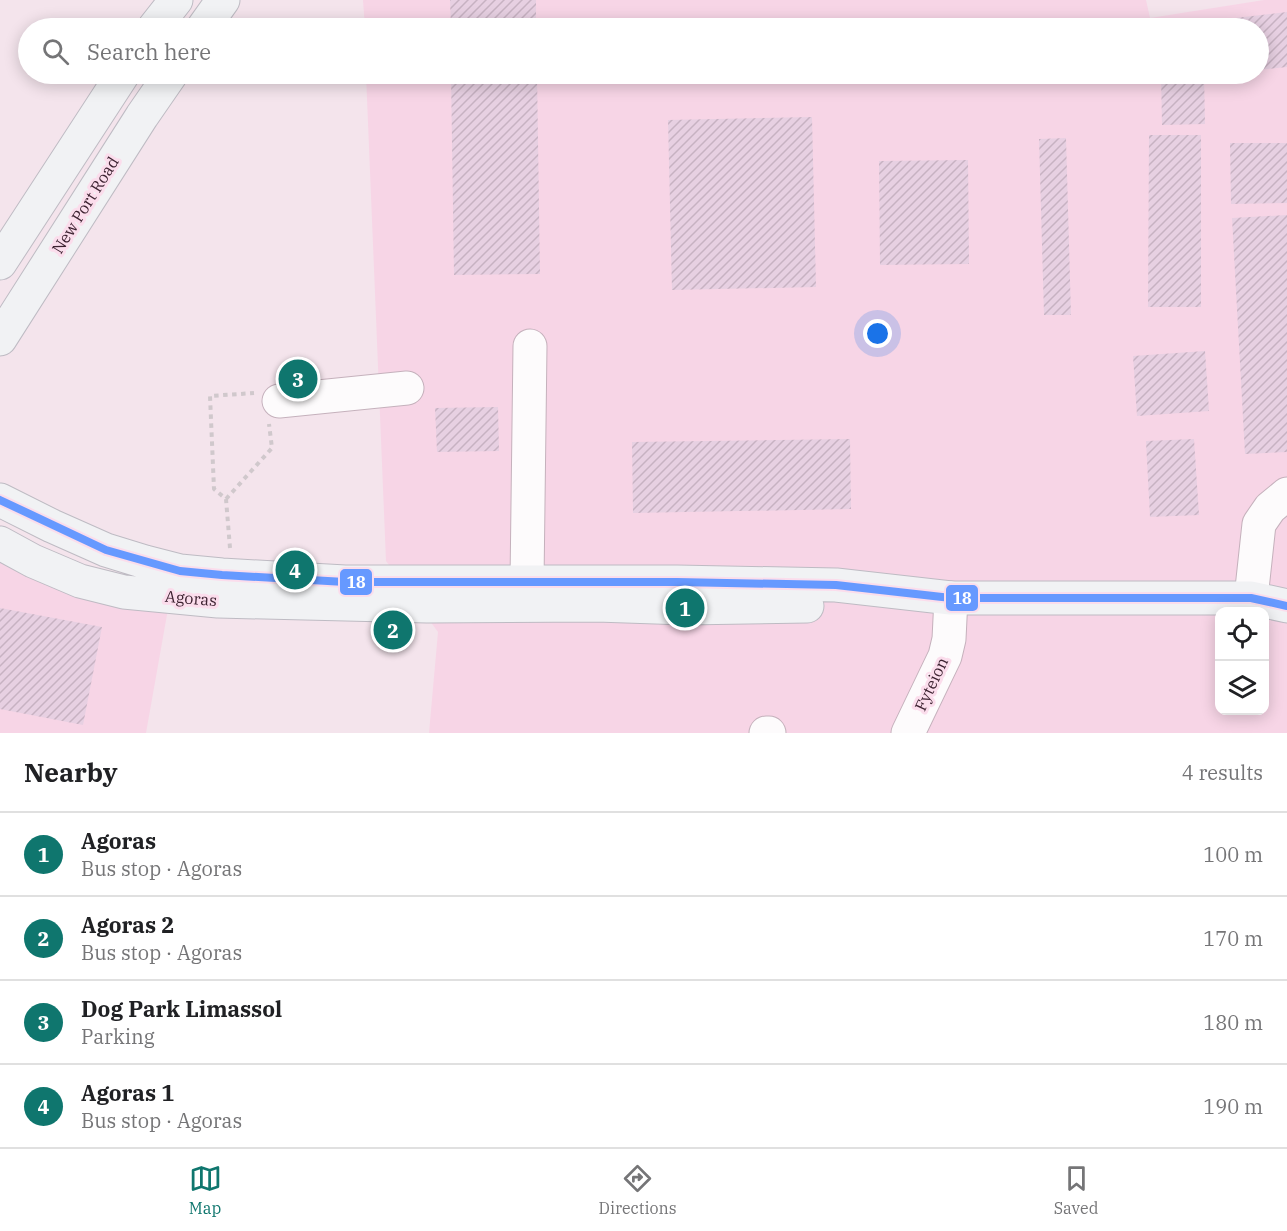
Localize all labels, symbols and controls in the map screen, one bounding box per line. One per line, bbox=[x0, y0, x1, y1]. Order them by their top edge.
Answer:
search box bbox=[18, 18, 1269, 84]
icon: search bbox=[39, 35, 72, 68]
text: Search here bbox=[87, 37, 211, 66]
street label: New Port Road bbox=[47, 153, 123, 257]
your location bbox=[863, 319, 892, 348]
pin: 3 bbox=[278, 356, 318, 401]
pin: 4 bbox=[276, 548, 314, 592]
line badge: 18 bbox=[339, 568, 373, 596]
text: 18 bbox=[346, 572, 366, 592]
line badge: 18 bbox=[945, 584, 979, 612]
street label: Agoras bbox=[164, 586, 218, 610]
pin: 1 bbox=[666, 586, 704, 630]
text: 18 bbox=[952, 588, 972, 608]
map controls bbox=[1215, 607, 1269, 715]
button: locate bbox=[1215, 607, 1269, 661]
pin: 2 bbox=[374, 608, 412, 652]
street label: Fyteion bbox=[910, 654, 952, 714]
button: layers bbox=[1215, 661, 1269, 715]
text: Nearby bbox=[24, 755, 118, 789]
text: 4 results bbox=[1182, 759, 1263, 786]
text: Agoras bbox=[81, 826, 156, 855]
text: 1 bbox=[38, 841, 50, 868]
text: 100 m bbox=[1203, 841, 1263, 868]
text: Bus stop · Agoras bbox=[81, 855, 242, 882]
text: Agoras 2 bbox=[81, 910, 174, 939]
text: 2 bbox=[38, 925, 50, 952]
text: 170 m bbox=[1203, 925, 1263, 952]
text: Bus stop · Agoras bbox=[81, 939, 242, 966]
text: Dog Park Limassol bbox=[81, 994, 282, 1023]
text: 3 bbox=[38, 1009, 50, 1036]
text: 180 m bbox=[1203, 1009, 1263, 1036]
text: Parking bbox=[81, 1023, 155, 1050]
text: Agoras 1 bbox=[81, 1078, 174, 1107]
text: 4 bbox=[38, 1093, 50, 1120]
text: 190 m bbox=[1203, 1093, 1263, 1120]
text: Bus stop · Agoras bbox=[81, 1107, 242, 1134]
tab: Map bbox=[189, 1162, 222, 1218]
tab: Directions bbox=[599, 1162, 677, 1218]
tab: Saved bbox=[1054, 1162, 1098, 1218]

